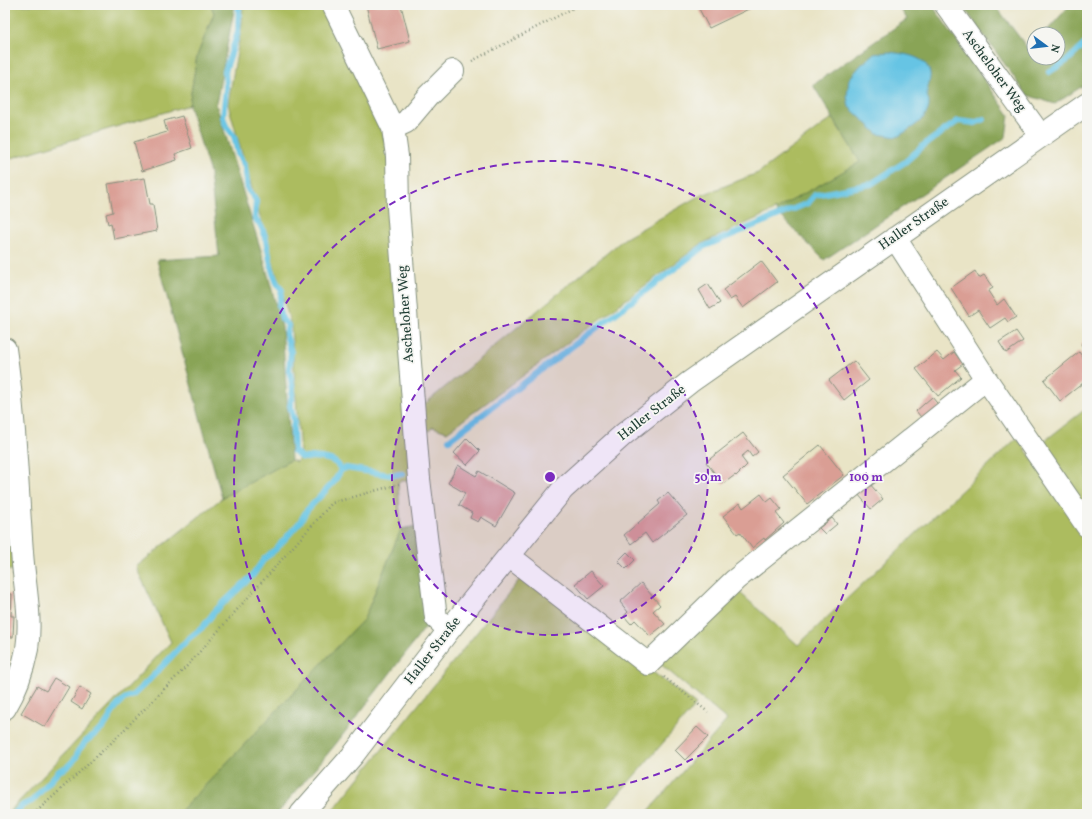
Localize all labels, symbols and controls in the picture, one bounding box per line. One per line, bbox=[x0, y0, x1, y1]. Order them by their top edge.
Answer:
street label: Ascheloher Weg bbox=[957, 26, 1031, 116]
north arrow bbox=[1026, 26, 1066, 66]
text: N bbox=[1046, 42, 1062, 54]
street label: Haller Straße bbox=[875, 193, 953, 255]
street label: Ascheloher Weg bbox=[393, 264, 419, 364]
street label: Haller Straße bbox=[614, 380, 690, 446]
centre of rings bbox=[543, 470, 557, 484]
text: 50 m bbox=[694, 470, 722, 486]
text: 100 m bbox=[849, 470, 883, 486]
street label: Haller Straße bbox=[400, 613, 466, 689]

